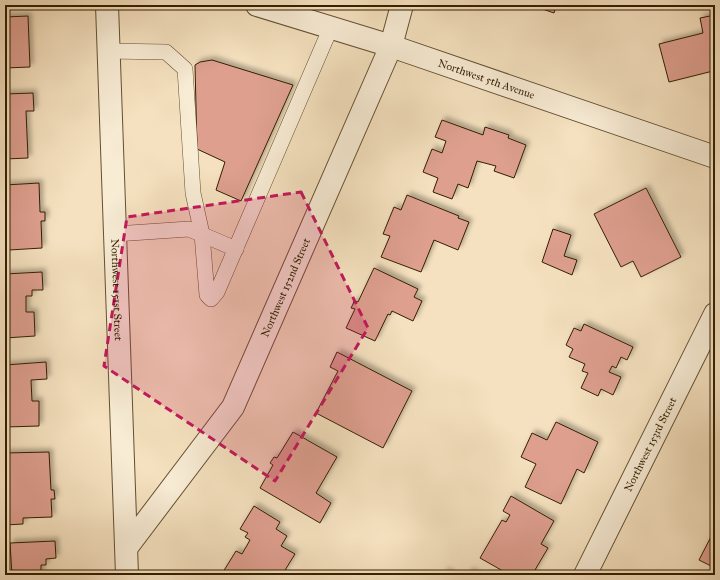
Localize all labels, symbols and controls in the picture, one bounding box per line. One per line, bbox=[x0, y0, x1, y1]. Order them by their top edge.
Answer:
street label: Northwest 5th Avenue bbox=[436, 57, 537, 102]
street label: Northwest 152nd Street bbox=[258, 236, 313, 339]
street label: Northwest 151st Street bbox=[108, 239, 125, 341]
street label: Northwest 153rd Street bbox=[622, 395, 680, 494]

